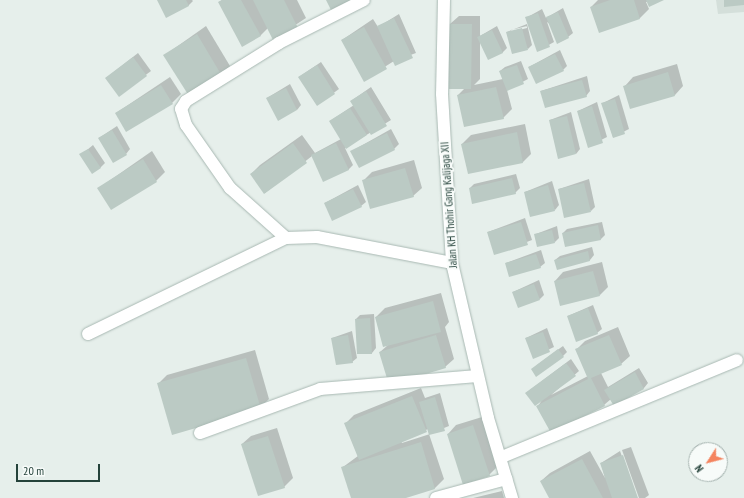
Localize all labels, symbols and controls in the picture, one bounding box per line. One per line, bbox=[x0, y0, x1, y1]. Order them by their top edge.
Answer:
street label: Jalan KH Thohir Gang Kalijaga XII bbox=[438, 141, 460, 269]
north arrow bbox=[688, 442, 728, 482]
scale bar bbox=[18, 456, 102, 482]
text: N bbox=[692, 462, 707, 475]
text: 20 m bbox=[23, 463, 44, 478]

